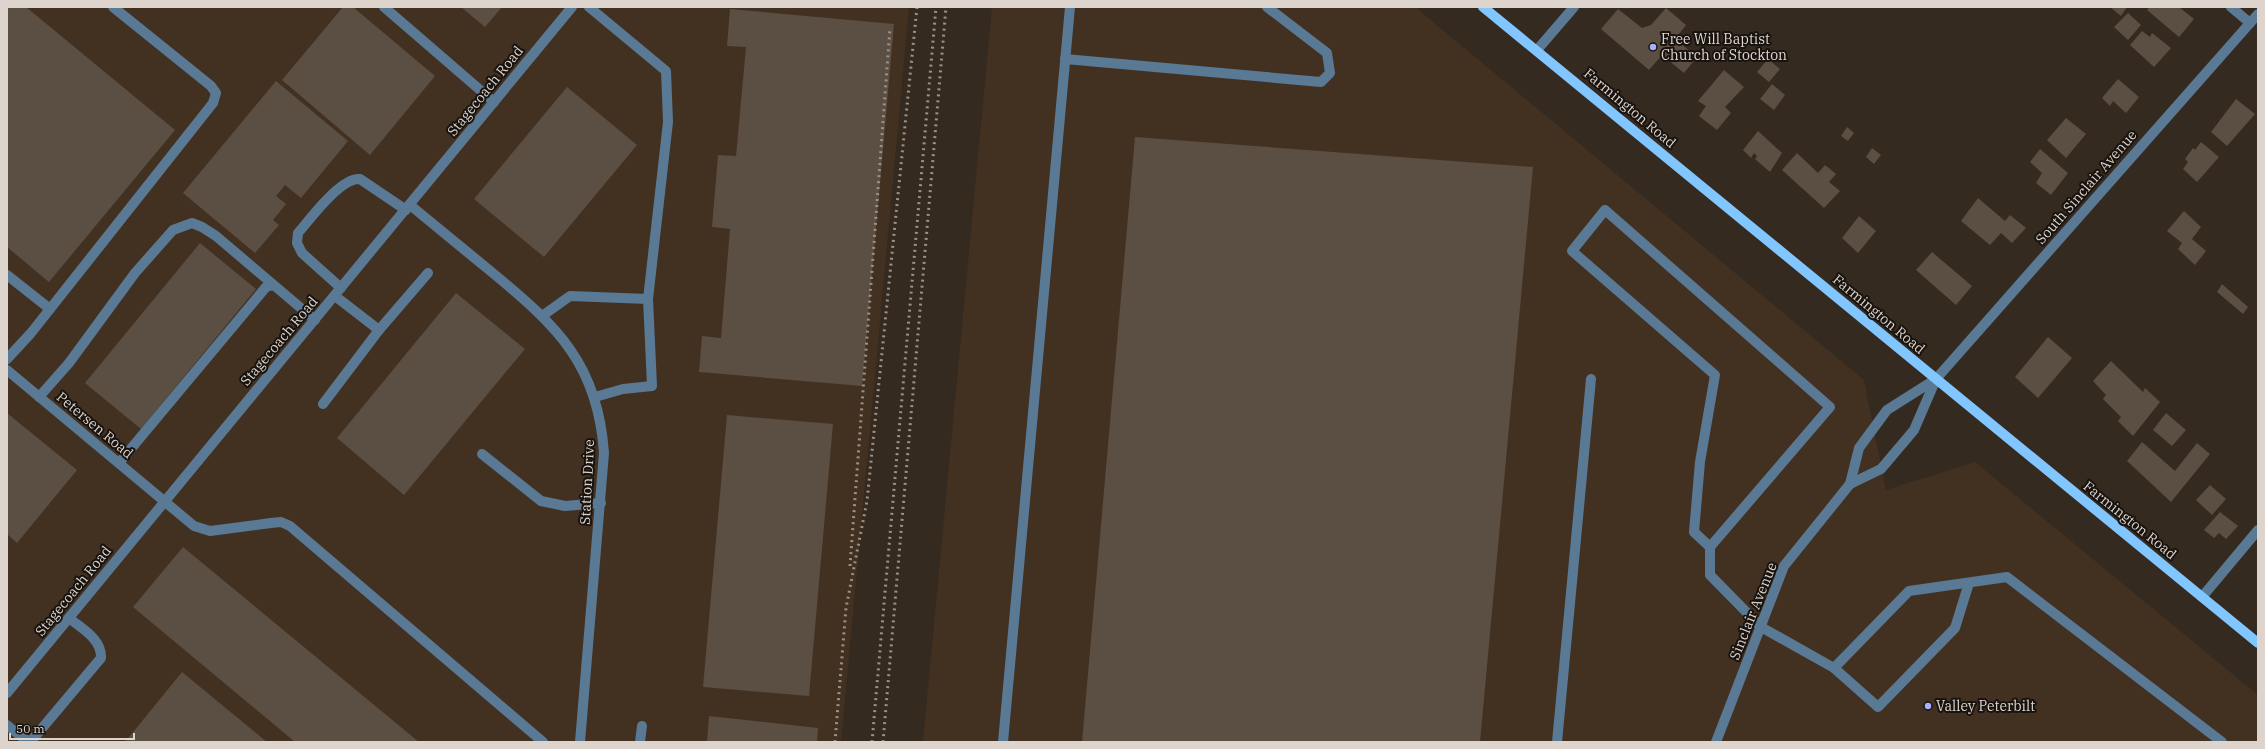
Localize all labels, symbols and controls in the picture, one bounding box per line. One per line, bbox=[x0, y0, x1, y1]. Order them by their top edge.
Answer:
place label: Free Will Baptist Church of Stockton bbox=[1661, 30, 1787, 64]
street label: Stagecoach Road bbox=[443, 42, 527, 140]
marker: Free Will Baptist Church of Stockton bbox=[1648, 42, 1658, 52]
street label: Farmington Road bbox=[1580, 64, 1680, 152]
street label: South Sinclair Avenue bbox=[2031, 126, 2141, 248]
street label: Farmington Road bbox=[1829, 270, 1929, 358]
street label: Stagecoach Road bbox=[236, 292, 322, 389]
street label: Petersen Road bbox=[53, 388, 137, 463]
street label: Station Drive bbox=[576, 439, 598, 525]
street label: Farmington Road bbox=[2080, 477, 2181, 563]
street label: Stagecoach Road bbox=[31, 542, 115, 640]
street label: Sinclair Avenue bbox=[1725, 560, 1781, 662]
place label: Valley Peterbilt bbox=[1936, 697, 2035, 715]
marker: Valley Peterbilt bbox=[1923, 701, 1933, 711]
scale bar bbox=[10, 715, 134, 741]
text: 50 m bbox=[16, 721, 45, 736]

